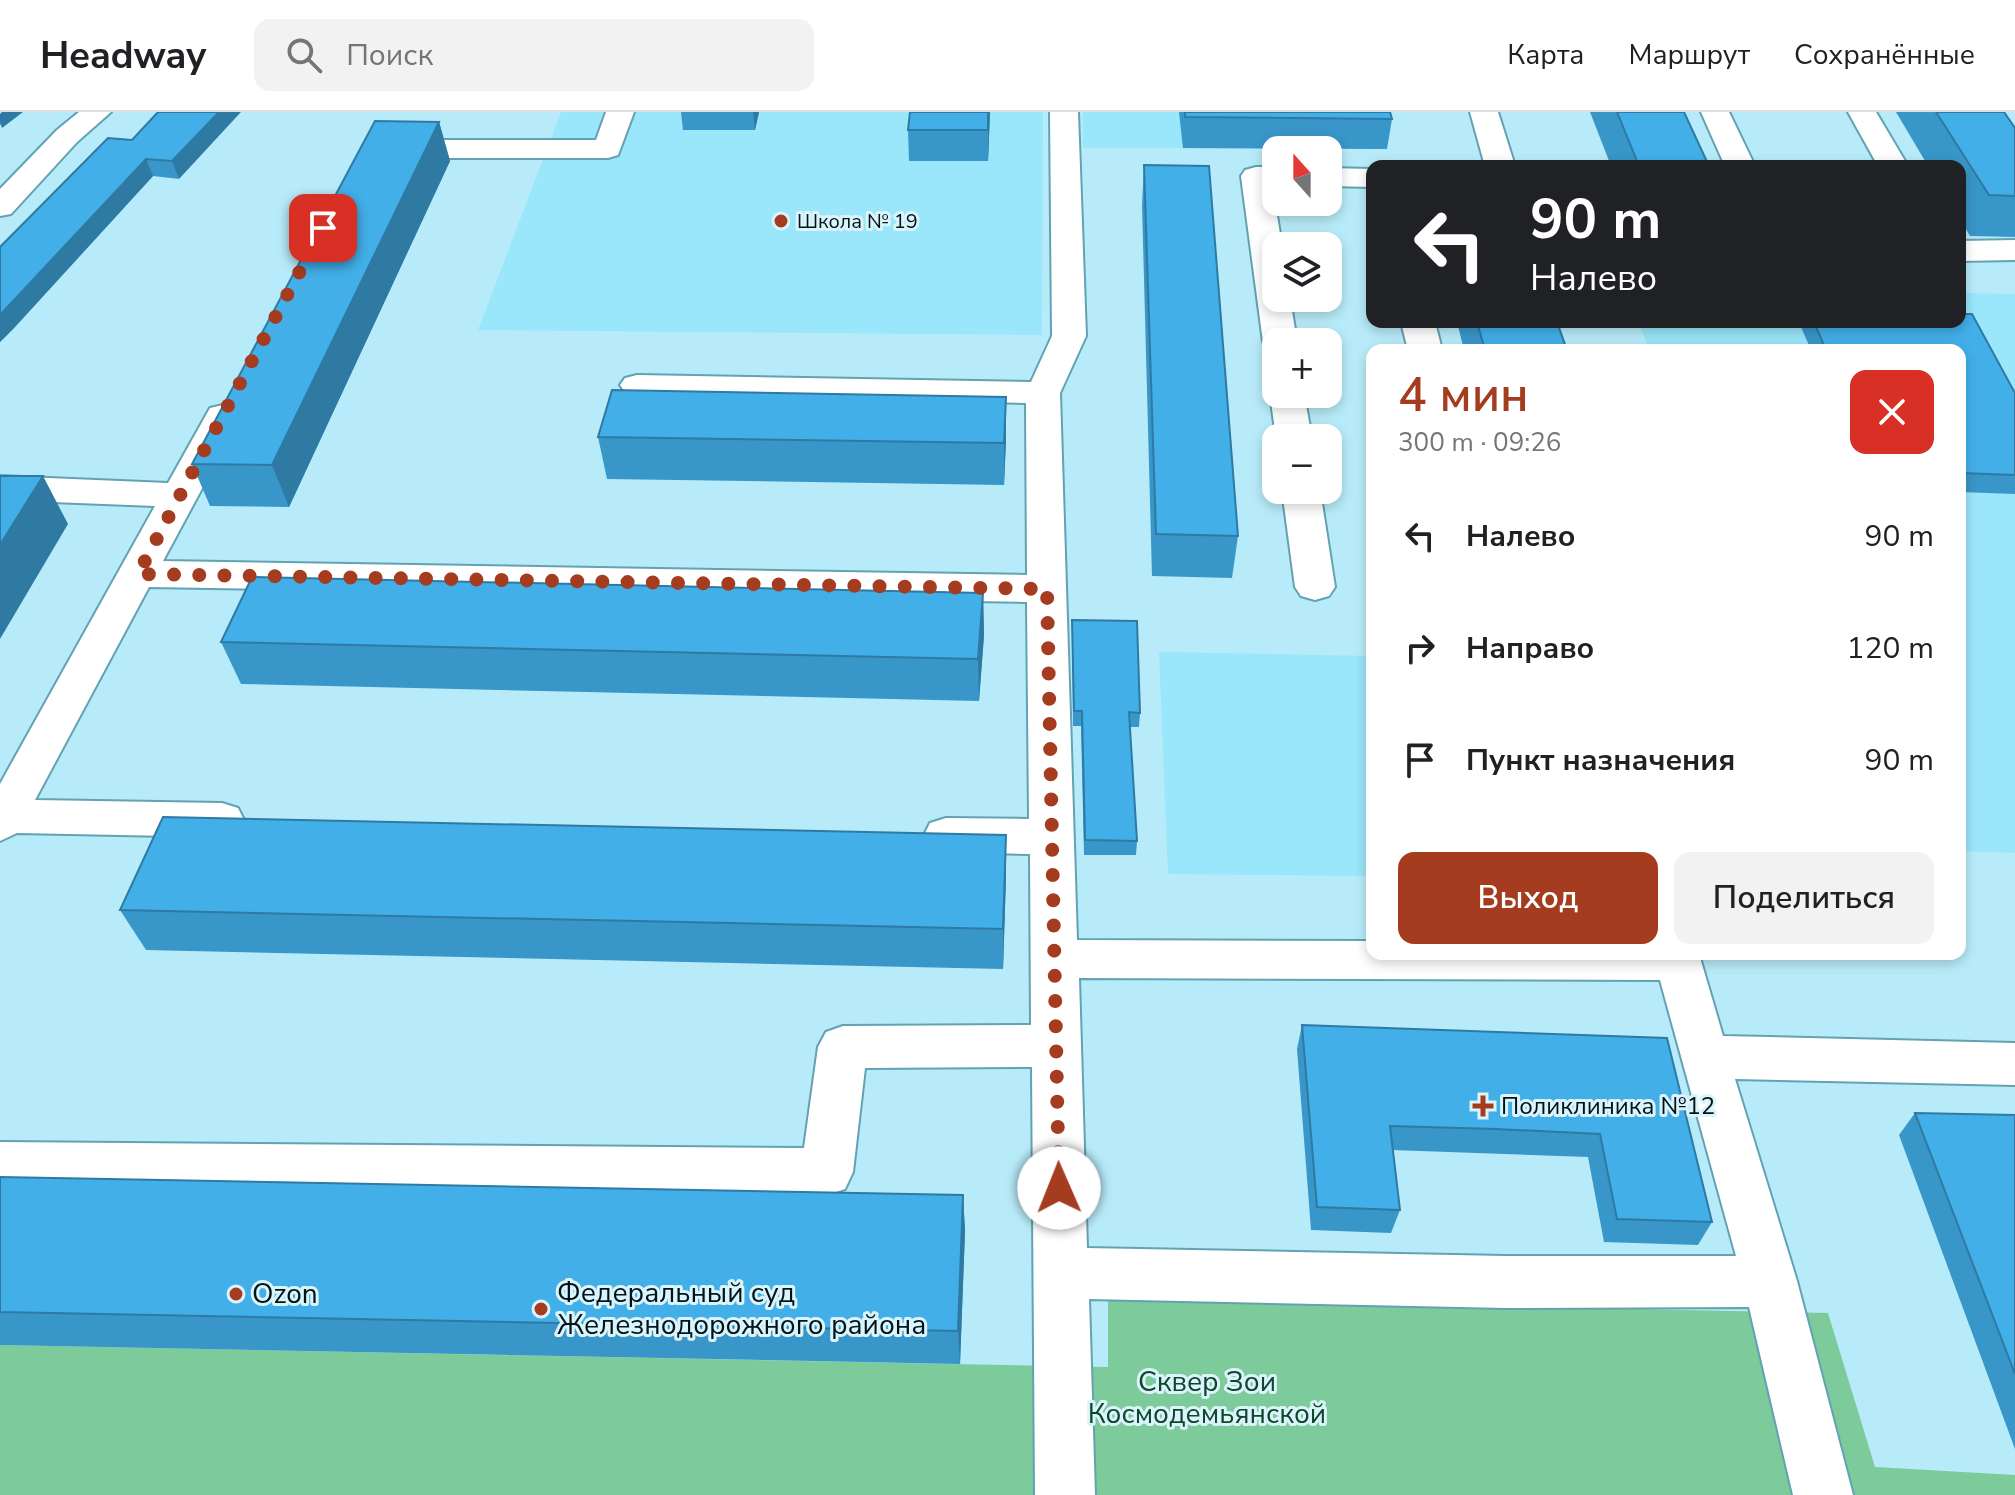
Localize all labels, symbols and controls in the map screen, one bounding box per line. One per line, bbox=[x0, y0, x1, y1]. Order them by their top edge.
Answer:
search box bbox=[254, 19, 814, 91]
text: Headway bbox=[40, 30, 206, 81]
icon: search bbox=[282, 33, 326, 77]
text: Поиск bbox=[346, 35, 433, 76]
text: Карта bbox=[1507, 36, 1584, 74]
text: Маршрут bbox=[1628, 36, 1750, 74]
text: Сохранённые bbox=[1794, 36, 1975, 74]
north arrow bbox=[1262, 136, 1342, 216]
map controls bbox=[1262, 136, 1342, 504]
text: 90 m bbox=[1530, 181, 1661, 258]
icon: left bbox=[1398, 192, 1502, 296]
pin bbox=[289, 194, 357, 262]
icon: arrive bbox=[301, 206, 345, 250]
place label: Школа № 19 bbox=[797, 208, 918, 235]
marker: Школа № 19 bbox=[772, 212, 790, 230]
button: layers bbox=[1262, 232, 1342, 312]
text: Налево bbox=[1530, 254, 1657, 303]
button: + bbox=[1262, 328, 1342, 408]
text: 4 мин bbox=[1398, 362, 1529, 428]
button: close bbox=[1850, 370, 1934, 454]
button: − bbox=[1262, 424, 1342, 504]
text: 300 m · 09:26 bbox=[1398, 425, 1561, 460]
icon: left bbox=[1398, 514, 1442, 558]
text: Налево bbox=[1466, 516, 1575, 557]
text: 90 m bbox=[1865, 516, 1934, 557]
icon: right bbox=[1398, 626, 1442, 670]
text: Направо bbox=[1466, 628, 1594, 669]
text: 120 m bbox=[1847, 628, 1934, 669]
icon: arrive bbox=[1398, 738, 1442, 782]
text: Пункт назначения bbox=[1466, 740, 1735, 781]
text: 90 m bbox=[1865, 740, 1934, 781]
button: Выход bbox=[1398, 852, 1658, 944]
button: Поделиться bbox=[1674, 852, 1934, 944]
place label: Поликлиника №12 bbox=[1501, 1090, 1715, 1122]
marker: Поликлиника №12 bbox=[1472, 1095, 1494, 1117]
position arrow bbox=[1017, 1146, 1101, 1230]
place label: Федеральный суд Железнодорожного района bbox=[557, 1274, 926, 1344]
place label: Ozon bbox=[252, 1275, 318, 1313]
marker: Ozon bbox=[227, 1285, 245, 1303]
marker: Федеральный суд Железнодорожного района bbox=[532, 1300, 550, 1318]
park label: Сквер Зои Космодемьянской bbox=[1088, 1363, 1326, 1433]

